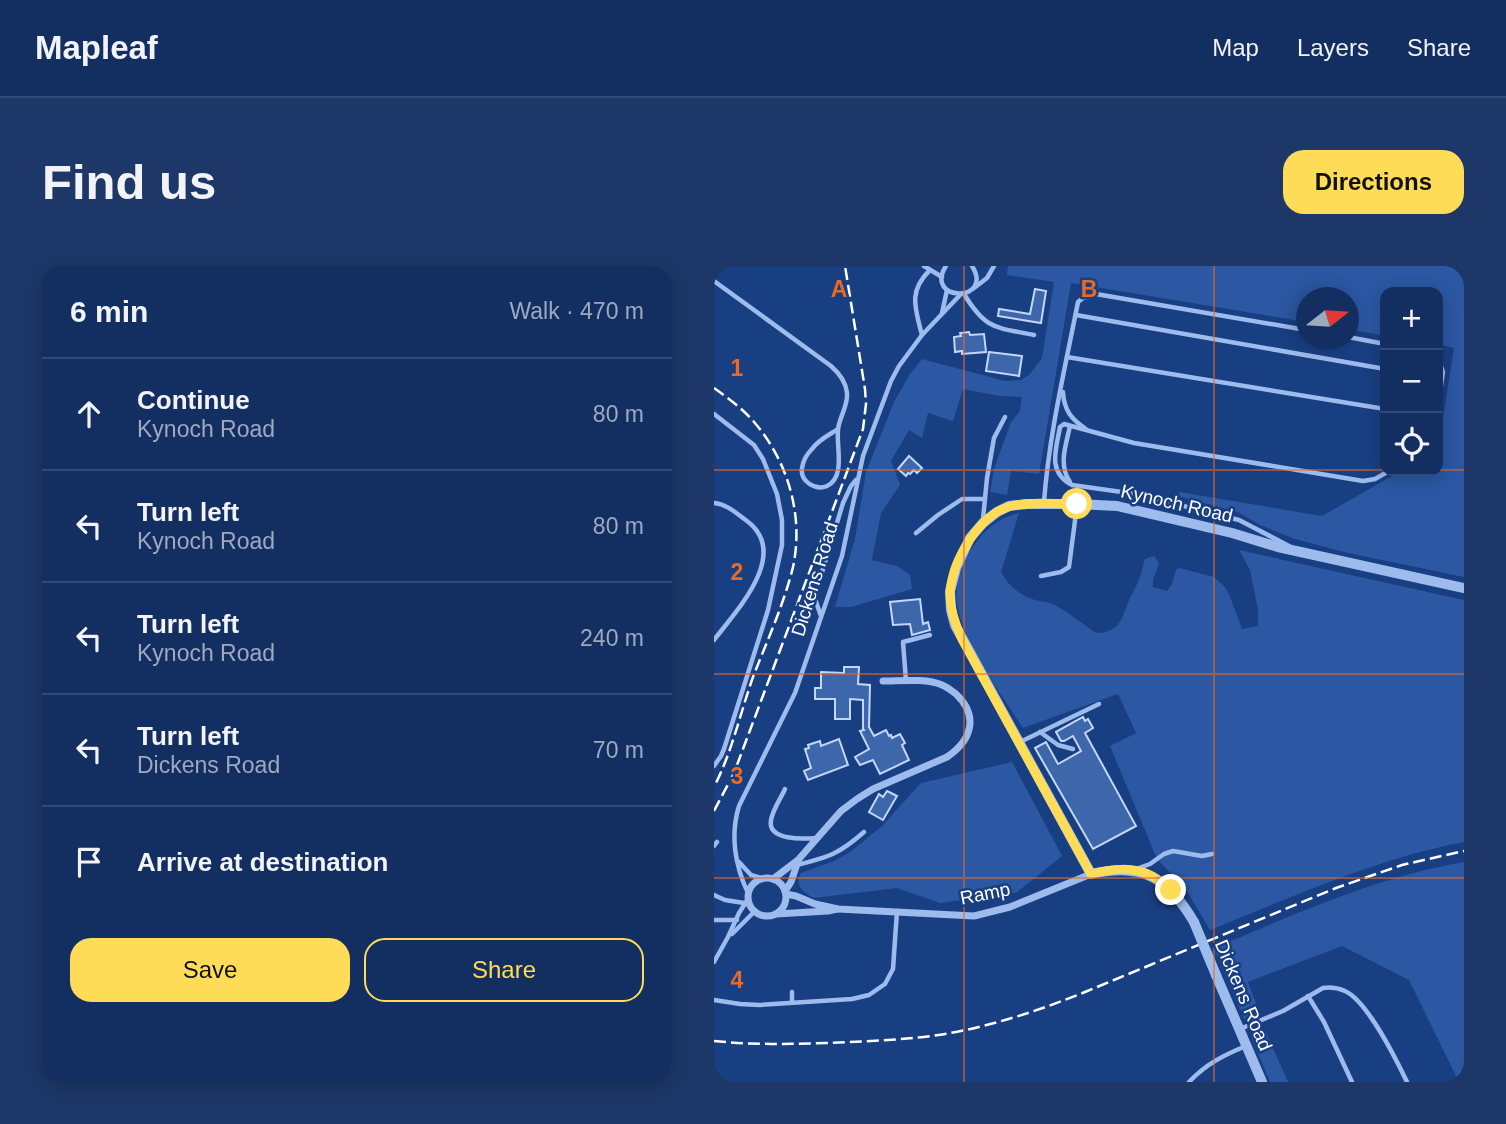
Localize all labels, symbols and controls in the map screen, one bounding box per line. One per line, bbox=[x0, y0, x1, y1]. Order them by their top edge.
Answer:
text: Mapleaf bbox=[35, 29, 158, 66]
text: Map bbox=[1212, 34, 1259, 61]
text: Layers bbox=[1297, 34, 1369, 61]
text: Share bbox=[1407, 34, 1471, 61]
button: Directions bbox=[1283, 150, 1464, 214]
text: Find us bbox=[42, 155, 216, 209]
text: A bbox=[831, 276, 847, 302]
text: B bbox=[1081, 276, 1097, 302]
north arrow bbox=[1296, 287, 1359, 350]
map controls bbox=[1380, 287, 1443, 476]
button: + bbox=[1380, 287, 1443, 350]
text: 6 min bbox=[70, 295, 148, 328]
text: Walk · 470 m bbox=[509, 298, 644, 324]
button: − bbox=[1380, 350, 1443, 413]
text: 1 bbox=[731, 355, 744, 381]
text: Continue bbox=[137, 385, 250, 415]
icon: ahead bbox=[70, 395, 108, 433]
text: 80 m bbox=[593, 401, 644, 427]
button: locate bbox=[1380, 413, 1443, 476]
text: Kynoch Road bbox=[137, 416, 275, 442]
street label: Kynoch Road bbox=[1119, 480, 1235, 527]
route start bbox=[1061, 488, 1092, 519]
text: Turn left bbox=[137, 497, 239, 527]
icon: left bbox=[70, 507, 108, 545]
text: 80 m bbox=[593, 513, 644, 539]
street label: Dickens Road bbox=[787, 520, 842, 639]
text: Kynoch Road bbox=[137, 528, 275, 554]
text: 2 bbox=[731, 559, 743, 585]
text: Turn left bbox=[137, 609, 239, 639]
icon: left bbox=[70, 619, 108, 657]
text: 240 m bbox=[580, 625, 644, 651]
text: Kynoch Road bbox=[137, 640, 275, 666]
text: Turn left bbox=[137, 721, 239, 751]
icon: left bbox=[70, 731, 108, 769]
text: 70 m bbox=[593, 737, 644, 763]
text: Dickens Road bbox=[137, 752, 280, 778]
text: 3 bbox=[731, 763, 743, 789]
icon: arrive bbox=[70, 843, 108, 881]
text: Arrive at destination bbox=[137, 847, 388, 877]
route end bbox=[1155, 874, 1186, 905]
street label: Ramp bbox=[958, 878, 1012, 909]
street label: Dickens Road bbox=[1211, 937, 1276, 1054]
button: Save bbox=[70, 938, 350, 1002]
button: Share bbox=[364, 938, 644, 1002]
text: 4 bbox=[731, 967, 744, 993]

